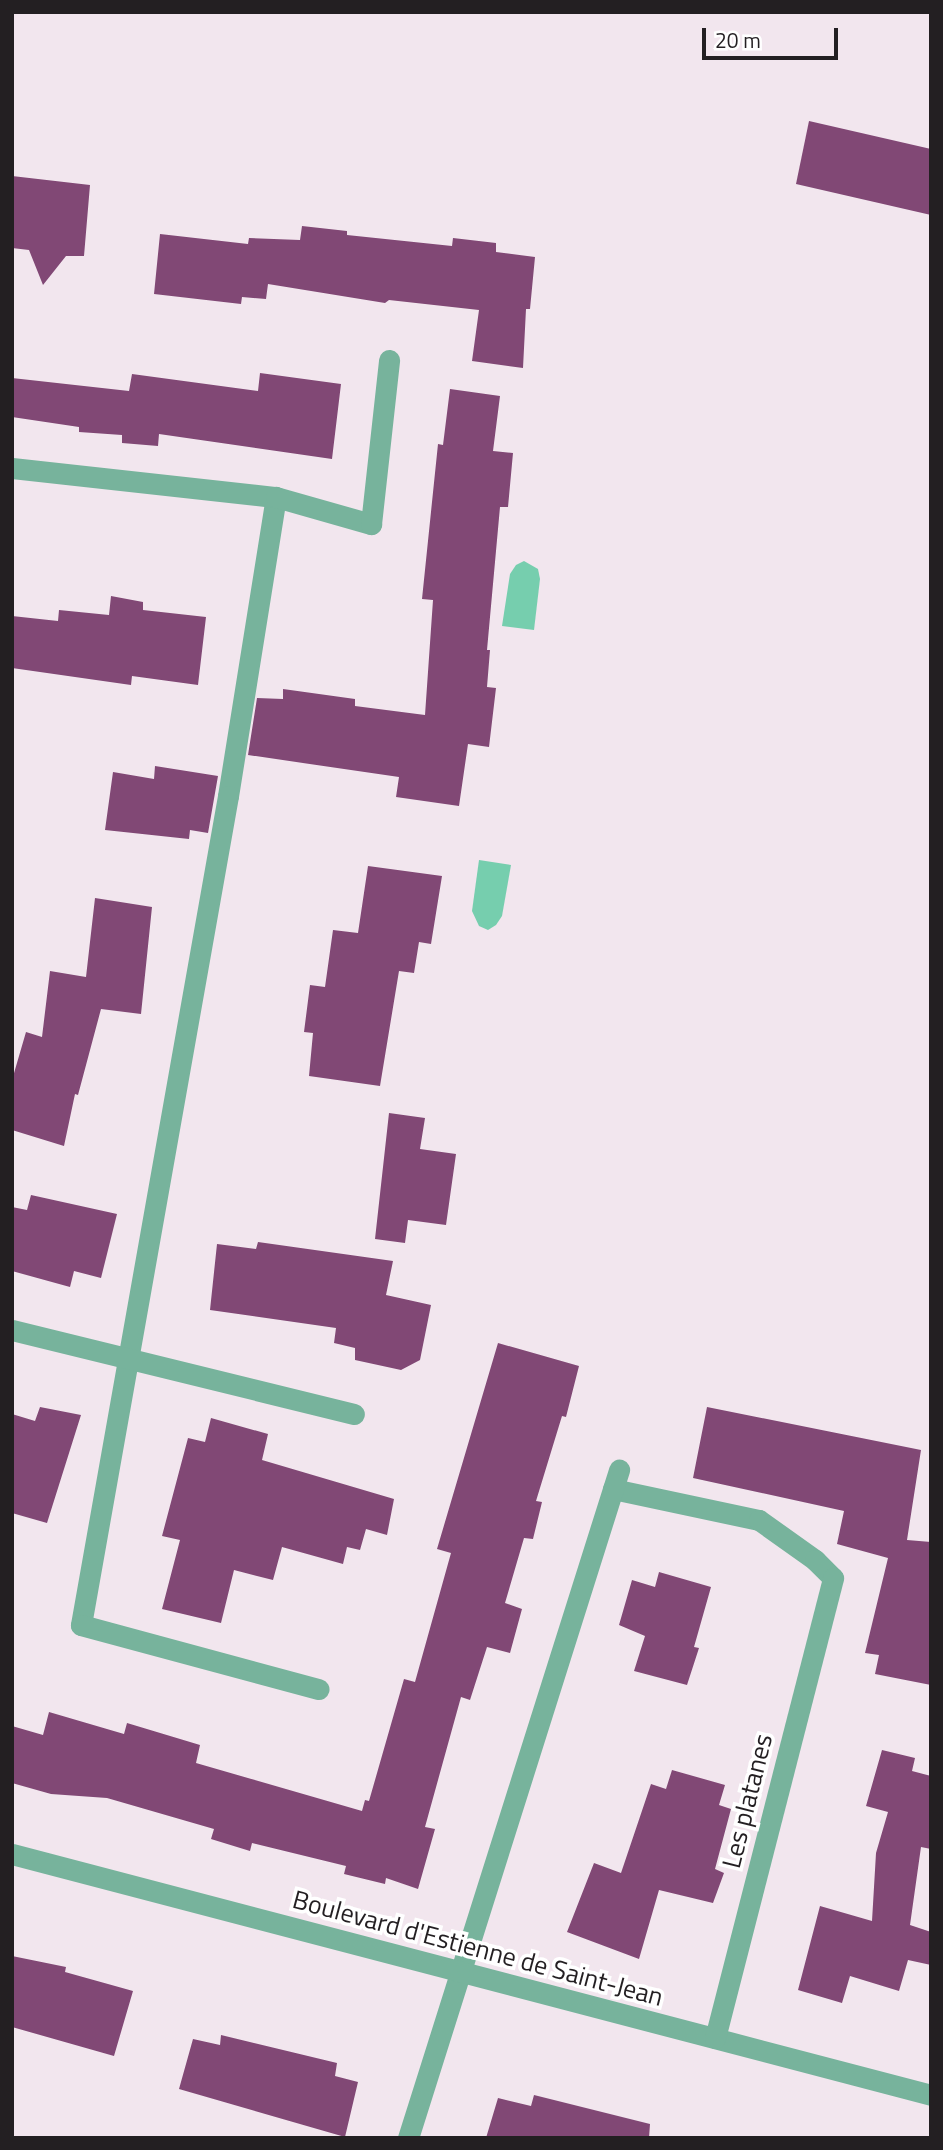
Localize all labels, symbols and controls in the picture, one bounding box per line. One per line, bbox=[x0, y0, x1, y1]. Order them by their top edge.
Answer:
scale bar bbox=[705, 14, 842, 58]
text: 20 m bbox=[715, 24, 761, 56]
street label: Les platanes bbox=[715, 1731, 779, 1871]
street label: Boulevard d'Estienne de Saint-Jean bbox=[289, 1883, 667, 2013]

